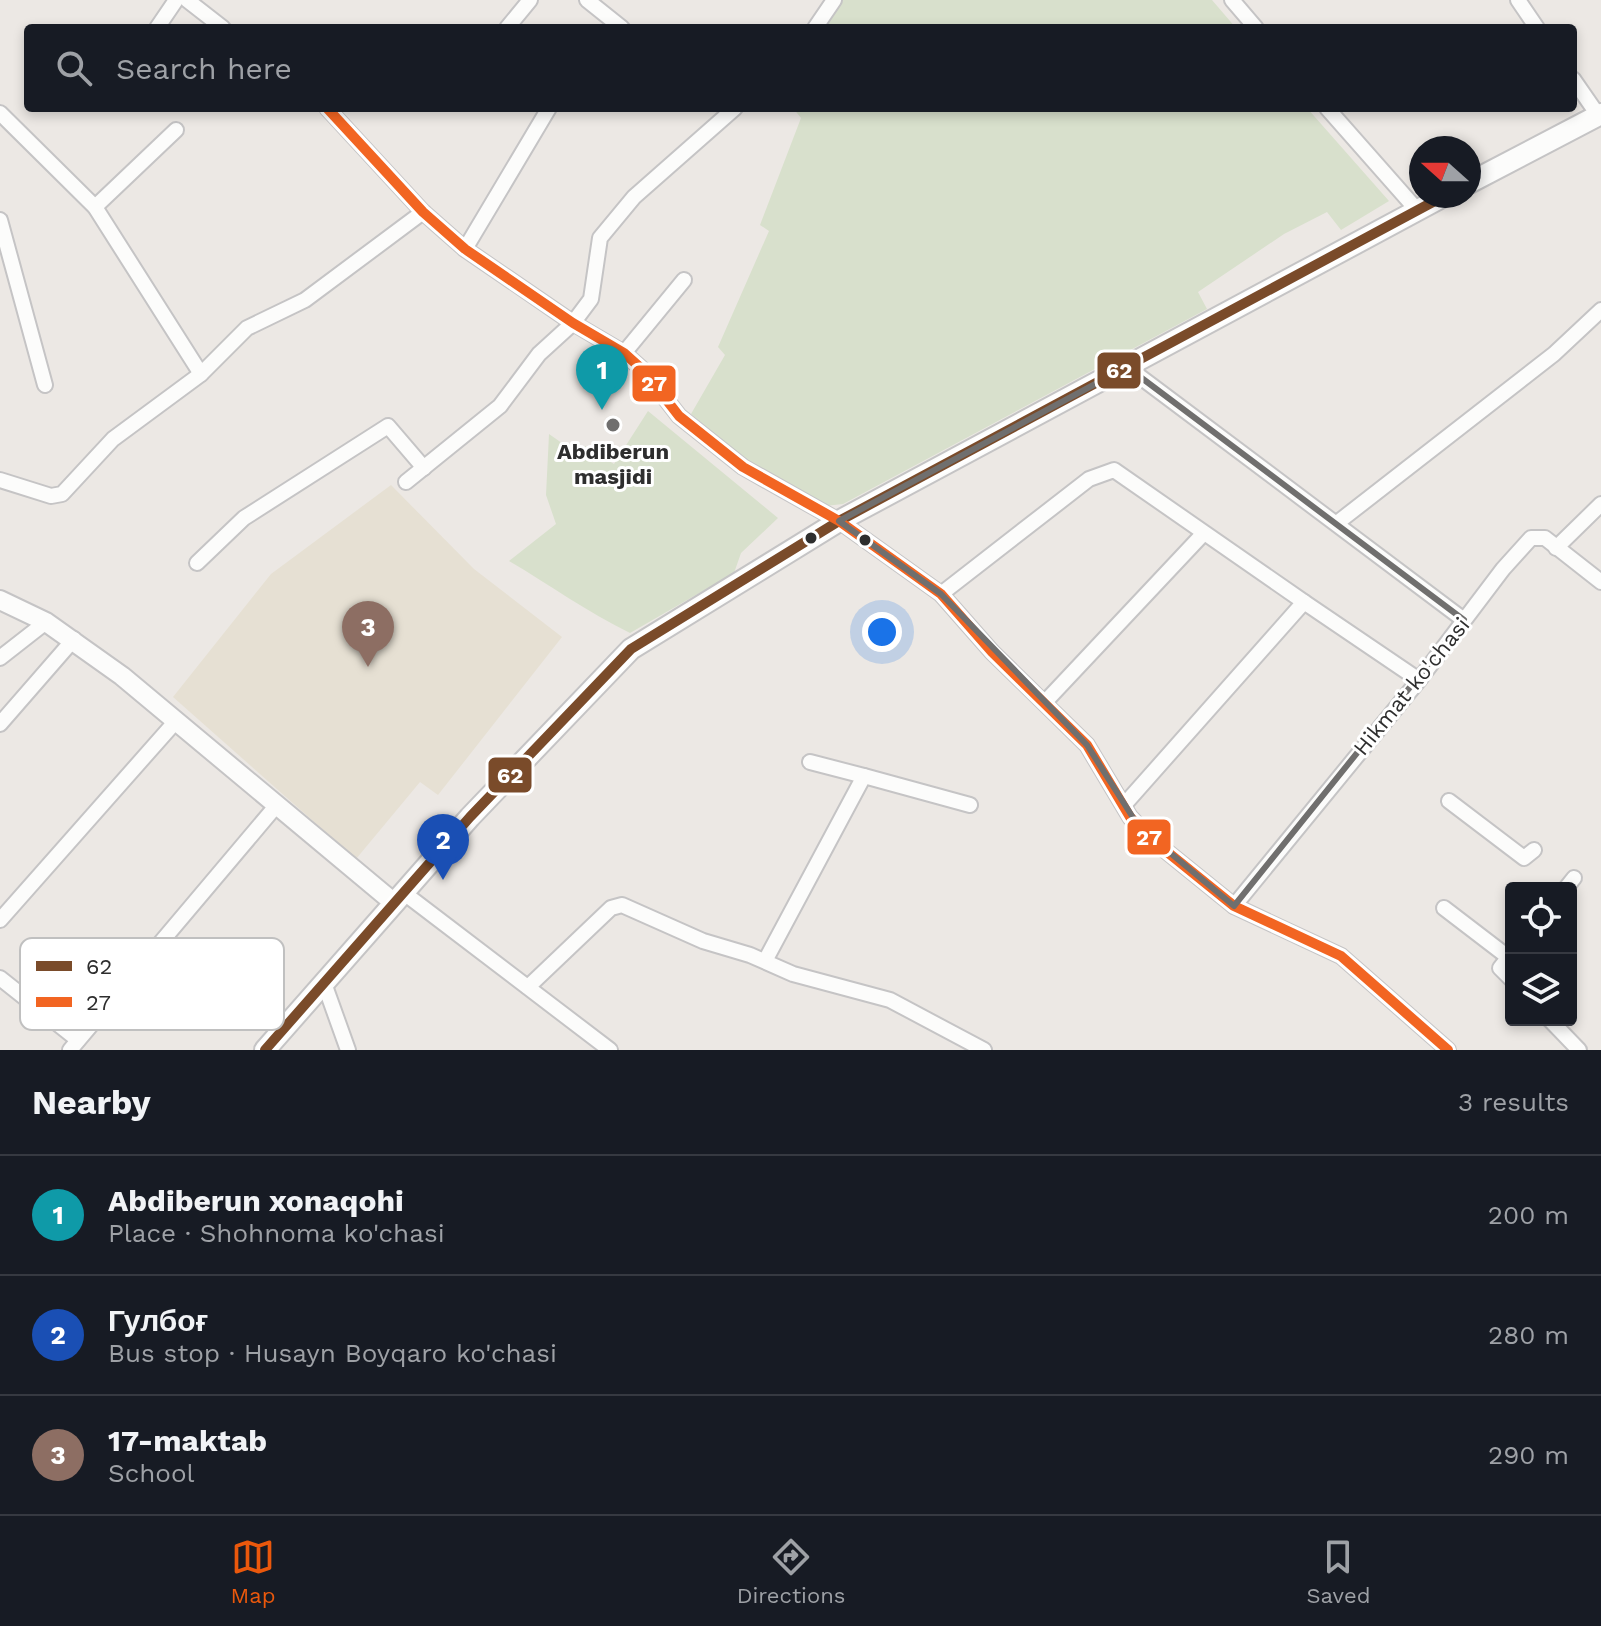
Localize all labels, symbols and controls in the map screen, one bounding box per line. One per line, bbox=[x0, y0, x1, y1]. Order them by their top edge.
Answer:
search box bbox=[24, 24, 1577, 112]
icon: search bbox=[52, 46, 96, 90]
text: Search here bbox=[116, 51, 292, 86]
north arrow bbox=[1409, 136, 1481, 208]
pin: 1 bbox=[576, 344, 628, 410]
line badge: 62 bbox=[1096, 351, 1142, 390]
text: 62 bbox=[1106, 358, 1132, 383]
line badge: 27 bbox=[631, 364, 677, 403]
text: 27 bbox=[641, 371, 667, 396]
marker: Abdiberun masjidi bbox=[604, 416, 622, 434]
place label: Abdiberun masjidi bbox=[557, 439, 669, 489]
unlabelled marker bbox=[803, 530, 819, 546]
unlabelled marker bbox=[857, 532, 873, 548]
pin: 3 bbox=[342, 601, 394, 667]
your location bbox=[862, 612, 902, 652]
street label: Hikmat ko'chasi bbox=[1348, 613, 1474, 760]
line badge: 62 bbox=[487, 756, 533, 794]
text: 62 bbox=[497, 763, 523, 788]
pin: 2 bbox=[417, 814, 469, 880]
line badge: 27 bbox=[1126, 818, 1172, 856]
text: 27 bbox=[1136, 825, 1162, 850]
map controls bbox=[1505, 882, 1577, 1026]
button: locate bbox=[1505, 882, 1577, 954]
legend bbox=[20, 938, 284, 1030]
text: 62 bbox=[86, 954, 112, 979]
button: layers bbox=[1505, 954, 1577, 1026]
text: 27 bbox=[86, 990, 111, 1015]
text: Nearby bbox=[32, 1082, 151, 1122]
text: 3 results bbox=[1458, 1087, 1569, 1117]
text: Abdiberun xonaqohi bbox=[108, 1183, 404, 1218]
text: 1 bbox=[52, 1200, 64, 1230]
text: 200 m bbox=[1488, 1200, 1569, 1230]
text: Place · Shohnoma ko'chasi bbox=[108, 1218, 445, 1248]
text: Гулбоғ bbox=[108, 1303, 208, 1338]
text: 2 bbox=[50, 1320, 66, 1350]
text: 280 m bbox=[1488, 1320, 1569, 1350]
text: Bus stop · Husayn Boyqaro ko'chasi bbox=[108, 1338, 557, 1368]
text: 17-maktab bbox=[108, 1423, 267, 1458]
text: 3 bbox=[50, 1440, 66, 1470]
text: 290 m bbox=[1488, 1440, 1569, 1470]
text: School bbox=[108, 1458, 194, 1488]
tab: Map bbox=[231, 1535, 275, 1608]
tab: Directions bbox=[737, 1535, 845, 1608]
tab: Saved bbox=[1307, 1535, 1370, 1608]

